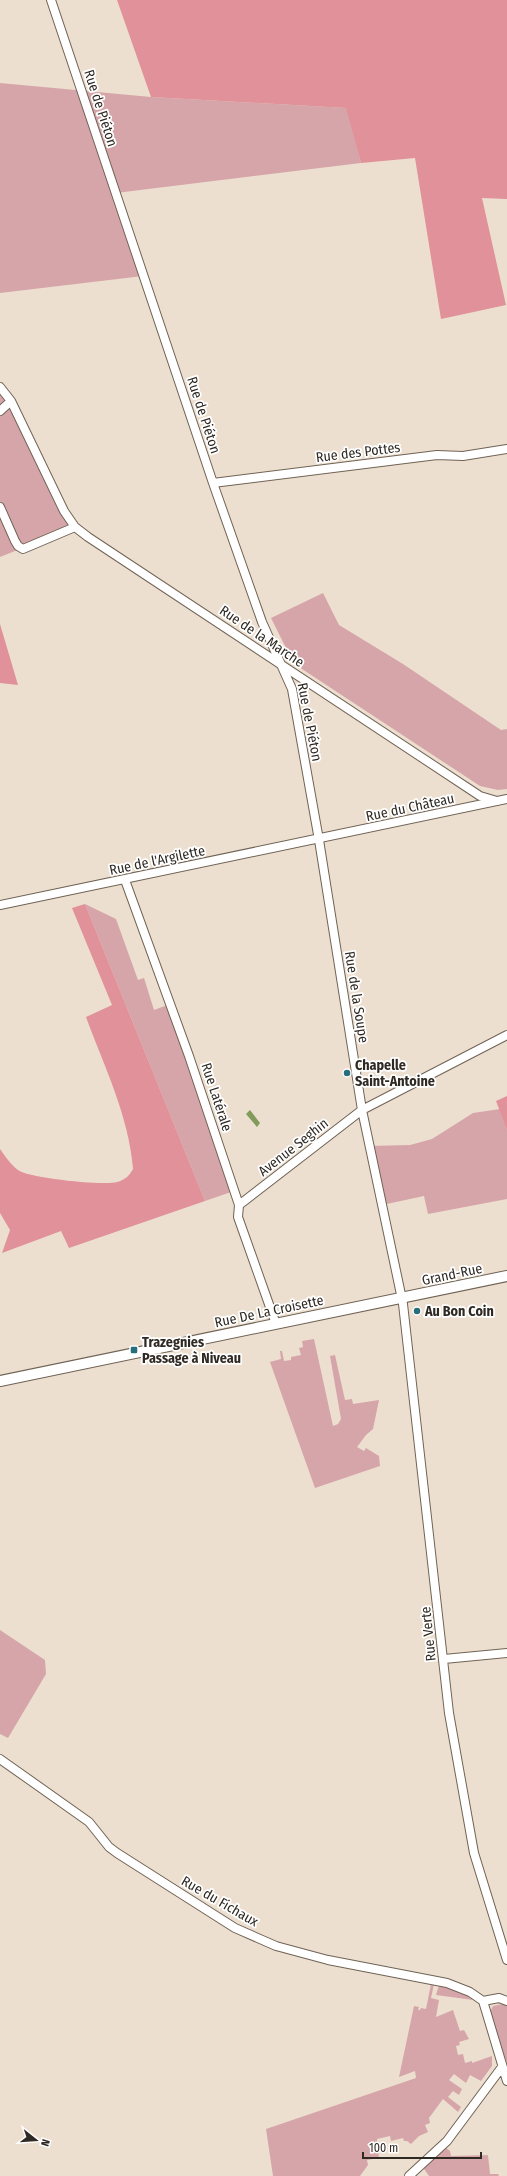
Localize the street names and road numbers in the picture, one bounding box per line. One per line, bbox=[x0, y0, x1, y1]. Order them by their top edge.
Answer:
street label: Rue de Piéton bbox=[80, 68, 121, 149]
street label: Rue de Piéton bbox=[183, 375, 224, 456]
street label: Rue des Pottes bbox=[315, 439, 401, 466]
street label: Rue de la Marche bbox=[216, 602, 307, 671]
street label: Rue de Piéton bbox=[294, 681, 325, 763]
street label: Rue du Château bbox=[364, 790, 456, 825]
street label: Rue de l'Argilette bbox=[108, 842, 207, 879]
street label: Rue de la Soupe bbox=[341, 950, 372, 1044]
street label: Rue Latérale bbox=[197, 1061, 236, 1134]
street label: Avenue Seghin bbox=[255, 1115, 332, 1180]
street label: Grand-Rue bbox=[420, 1260, 484, 1289]
street label: Rue De La Croisette bbox=[213, 1292, 325, 1331]
street label: Rue Verte bbox=[417, 1606, 440, 1662]
street label: Rue du Fichaux bbox=[178, 1873, 262, 1931]

